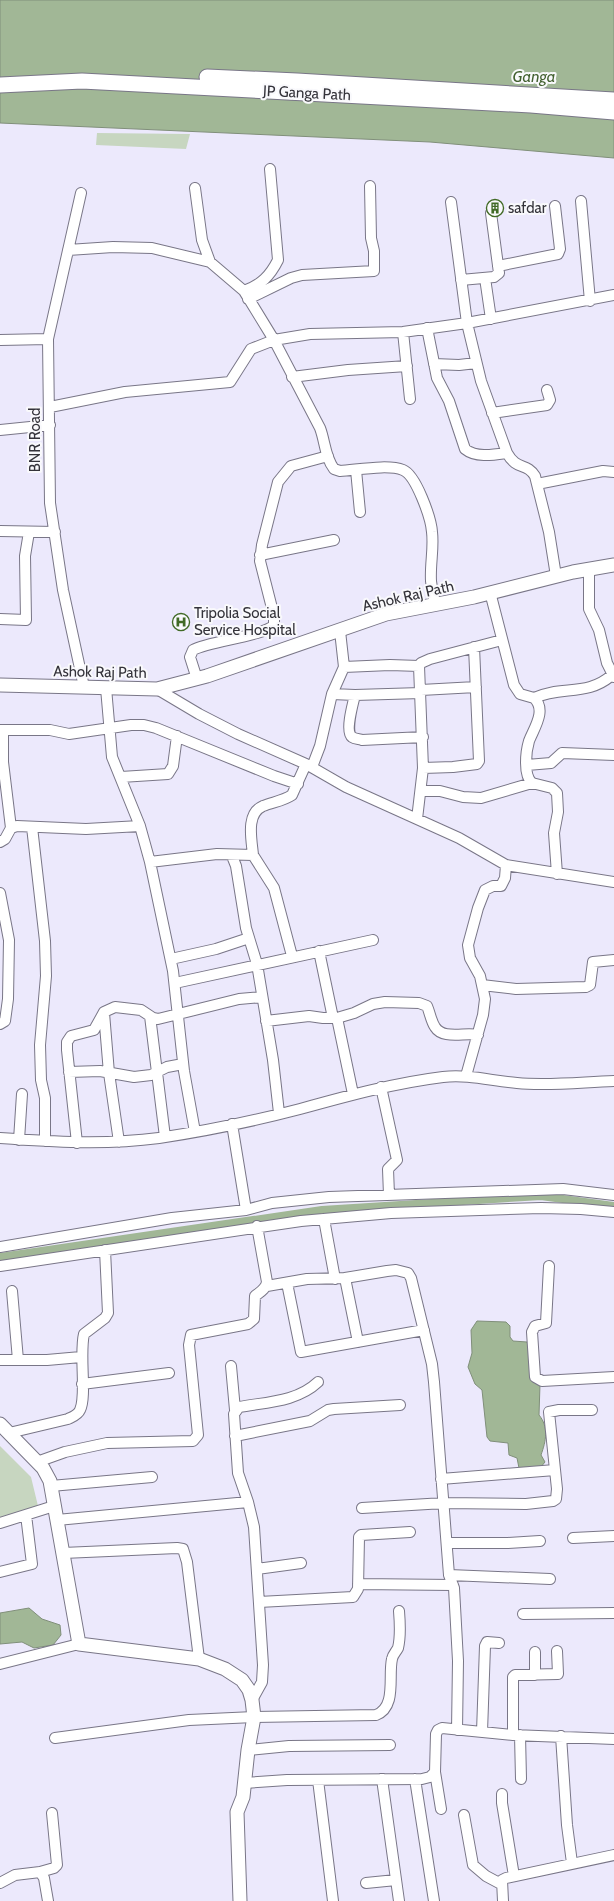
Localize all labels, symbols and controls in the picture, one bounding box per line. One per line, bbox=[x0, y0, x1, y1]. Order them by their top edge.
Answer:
water label: Ganga bbox=[513, 67, 555, 86]
street label: JP Ganga Path bbox=[262, 82, 351, 104]
building icon: safdar bbox=[485, 198, 505, 218]
place label: safdar bbox=[508, 199, 547, 217]
street label: BNR Road bbox=[26, 408, 44, 472]
street label: Ashok Raj Path bbox=[361, 577, 455, 615]
place label: Tripolia Social Service Hospital bbox=[194, 604, 296, 639]
hospital icon: Tripolia Social Service Hospital bbox=[171, 612, 191, 632]
street label: Ashok Raj Path bbox=[53, 662, 147, 682]

